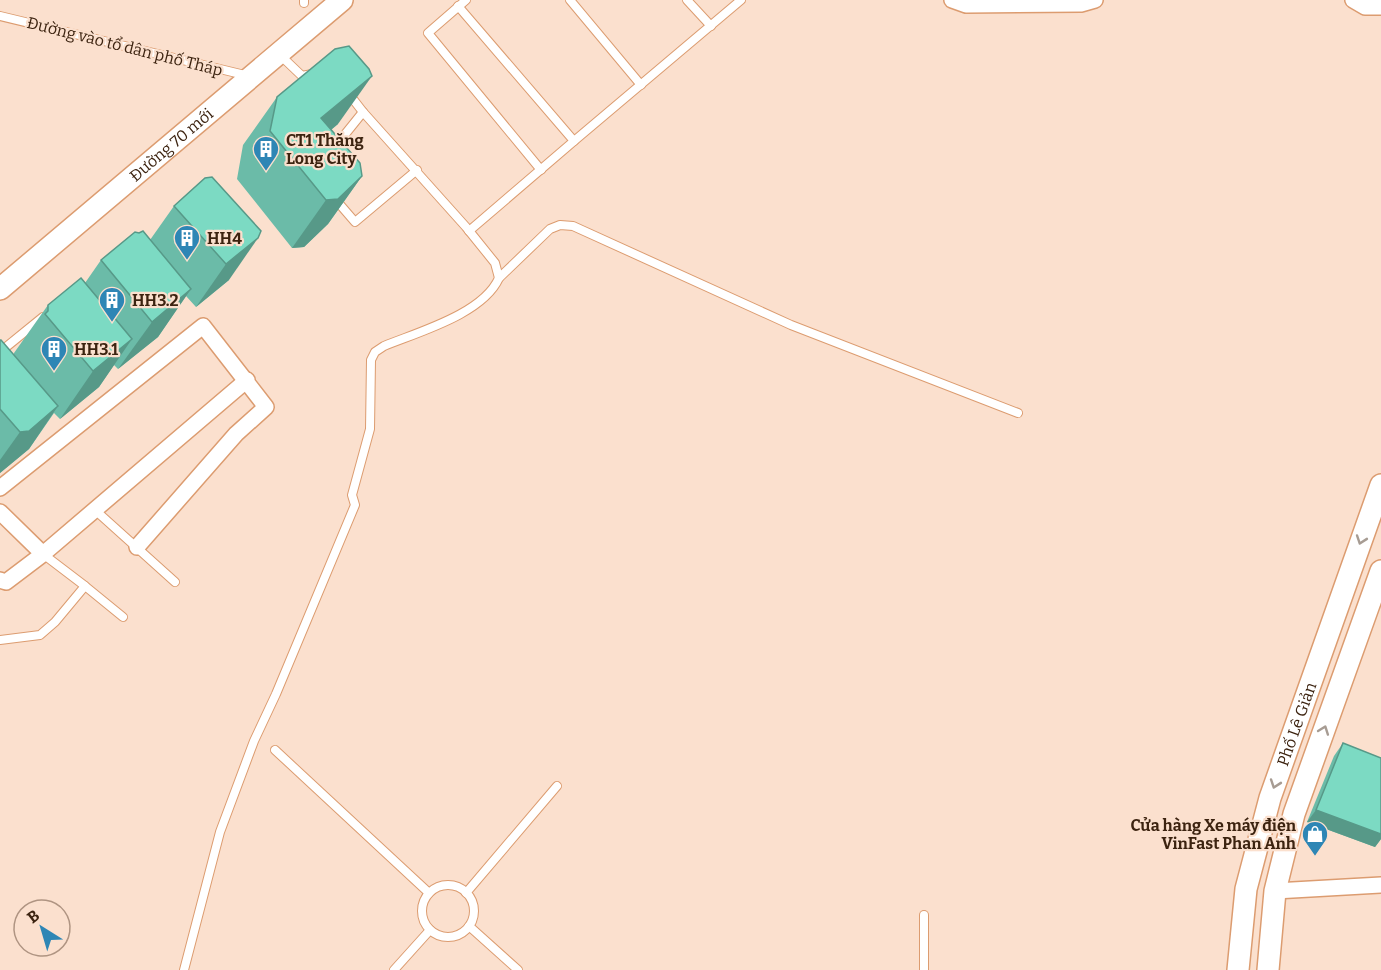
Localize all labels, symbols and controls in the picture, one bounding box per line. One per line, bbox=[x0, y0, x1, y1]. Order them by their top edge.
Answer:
street label: Đường vào tổ dân phố Tháp bbox=[25, 12, 225, 80]
street label: Đường 70 mới bbox=[126, 104, 217, 185]
place label: CT1 Thăng Long City bbox=[286, 131, 364, 168]
building icon: CT1 Thăng Long City bbox=[251, 134, 281, 172]
building icon: HH4 bbox=[172, 223, 202, 261]
place label: HH4 bbox=[207, 229, 242, 248]
building icon: HH3.2 bbox=[97, 285, 127, 323]
place label: HH3.2 bbox=[132, 291, 179, 310]
building icon: HH3.1 bbox=[39, 334, 69, 372]
place label: HH3.1 bbox=[74, 340, 118, 359]
one-way arrow bbox=[1356, 535, 1369, 545]
street label: Phố Lê Giản bbox=[1273, 680, 1320, 769]
one-way arrow bbox=[1316, 725, 1329, 736]
one-way arrow bbox=[1270, 778, 1283, 789]
place label: Cửa hàng Xe máy điện VinFast Phan Anh bbox=[1130, 816, 1297, 853]
shop icon: Cửa hàng Xe máy điện VinFast Phan Anh bbox=[1300, 819, 1330, 857]
north arrow bbox=[12, 898, 72, 958]
text: B bbox=[23, 906, 43, 927]

